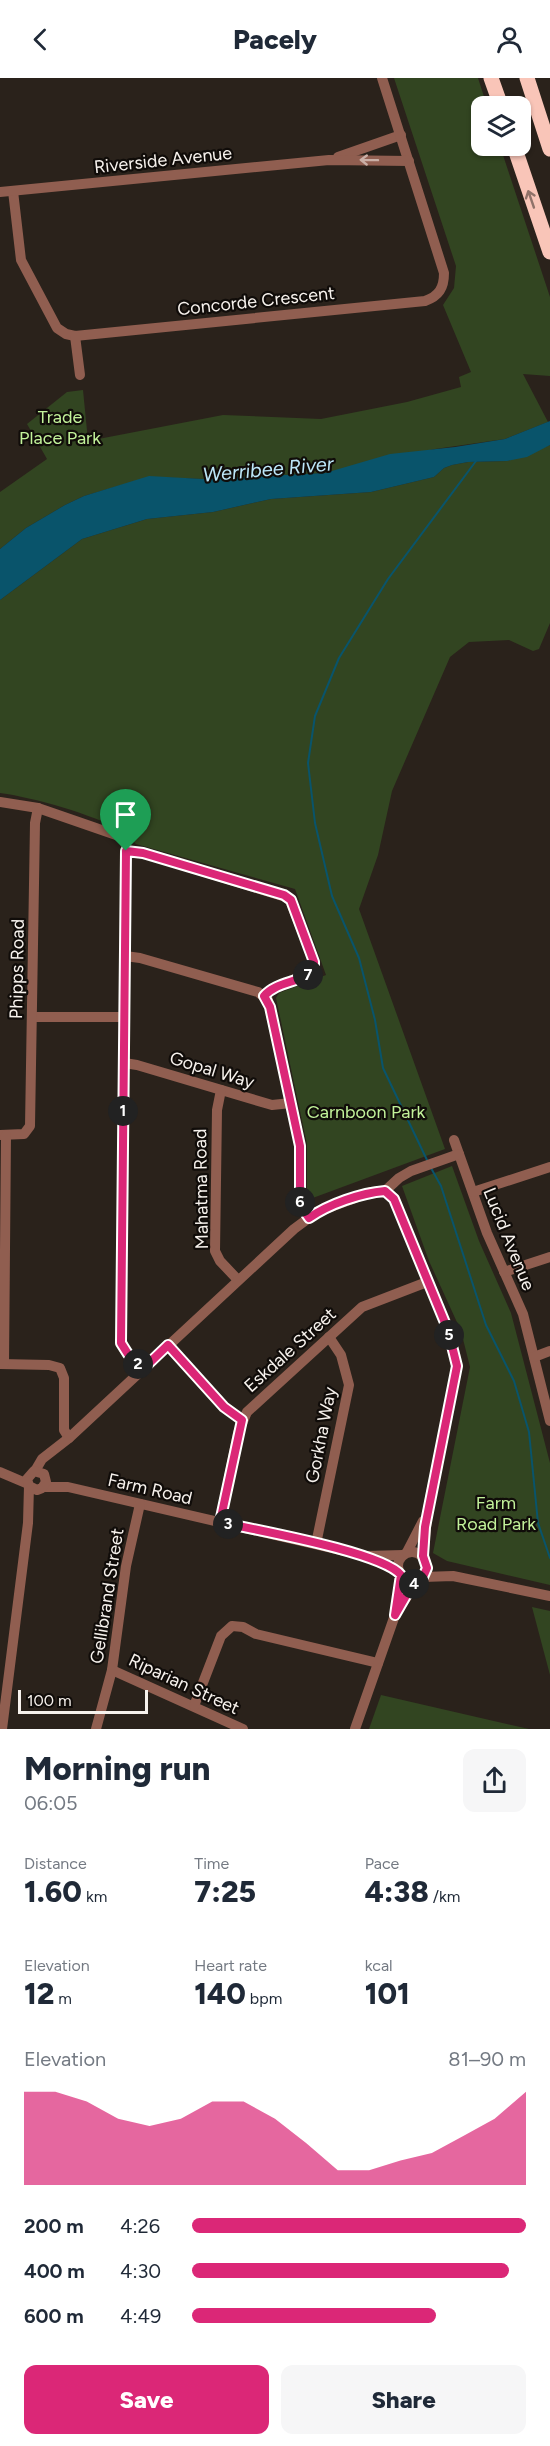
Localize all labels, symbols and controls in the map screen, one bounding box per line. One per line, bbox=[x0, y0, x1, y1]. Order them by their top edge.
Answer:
icon: back bbox=[24, 23, 57, 56]
text: Pacely bbox=[233, 23, 317, 56]
icon: person bbox=[493, 23, 526, 56]
map controls bbox=[471, 96, 531, 156]
button: layers bbox=[471, 96, 531, 156]
street label: Riverside Avenue bbox=[93, 142, 233, 178]
one-way arrow bbox=[360, 154, 380, 166]
one-way arrow bbox=[525, 190, 536, 209]
street label: Concorde Crescent bbox=[176, 282, 336, 320]
park label: Trade Place Park bbox=[19, 406, 101, 449]
water label: Werribee River bbox=[202, 451, 336, 487]
pin bbox=[100, 789, 151, 851]
icon: arrive bbox=[109, 798, 142, 831]
street label: Phipps Road bbox=[5, 919, 29, 1019]
pin: 7 bbox=[293, 960, 323, 990]
text: 7 bbox=[304, 965, 312, 984]
street label: Gopal Way bbox=[167, 1047, 258, 1093]
pin: 1 bbox=[108, 1096, 138, 1126]
text: 1 bbox=[120, 1101, 126, 1120]
park label: Carnboon Park bbox=[307, 1101, 425, 1123]
street label: Mahatma Road bbox=[189, 1128, 213, 1250]
street label: Lucid Avenue bbox=[478, 1184, 540, 1294]
pin: 6 bbox=[285, 1187, 315, 1217]
text: 6 bbox=[295, 1192, 305, 1211]
street label: Eskdale Street bbox=[240, 1303, 341, 1397]
pin: 5 bbox=[434, 1320, 464, 1350]
text: 5 bbox=[444, 1325, 454, 1344]
pin: 2 bbox=[123, 1349, 153, 1379]
text: 2 bbox=[133, 1354, 143, 1373]
street label: Gorkha Way bbox=[301, 1384, 341, 1485]
street label: Farm Road bbox=[106, 1469, 194, 1509]
park label: Farm Road Park bbox=[456, 1492, 536, 1535]
pin: 3 bbox=[213, 1509, 243, 1539]
text: 3 bbox=[224, 1514, 232, 1533]
street label: Gellibrand Street bbox=[85, 1527, 129, 1665]
pin: 4 bbox=[399, 1569, 429, 1599]
text: 4 bbox=[409, 1574, 419, 1593]
street label: Riparian Street bbox=[125, 1649, 243, 1719]
scale bar bbox=[18, 1687, 148, 1714]
text: 100 m bbox=[27, 1691, 72, 1710]
text: Morning run bbox=[24, 1749, 210, 1788]
button: share bbox=[463, 1749, 526, 1812]
text: 06:05 bbox=[24, 1791, 78, 1815]
text: Distance bbox=[24, 1854, 87, 1873]
text: Time bbox=[194, 1854, 229, 1873]
text: Pace bbox=[365, 1854, 399, 1873]
text: 1.60 bbox=[24, 1873, 82, 1910]
text: 7:25 bbox=[194, 1873, 256, 1910]
text: 4:38 bbox=[365, 1873, 429, 1910]
text: km bbox=[82, 1887, 107, 1906]
text: /km bbox=[429, 1887, 460, 1906]
text: Elevation bbox=[24, 1956, 90, 1975]
text: Heart rate bbox=[194, 1956, 267, 1975]
text: kcal bbox=[365, 1956, 393, 1975]
text: 12 bbox=[24, 1975, 54, 2012]
text: 140 bbox=[194, 1975, 246, 2012]
text: 101 bbox=[365, 1975, 410, 2012]
text: m bbox=[54, 1989, 72, 2008]
text: bpm bbox=[246, 1989, 282, 2008]
text: Elevation bbox=[24, 2047, 106, 2071]
text: 81–90 m bbox=[448, 2047, 526, 2071]
text: 200 m bbox=[24, 2214, 84, 2238]
text: 4:26 bbox=[120, 2214, 160, 2238]
text: 400 m bbox=[24, 2259, 85, 2283]
text: 4:30 bbox=[120, 2259, 161, 2283]
text: 600 m bbox=[24, 2304, 84, 2328]
text: 4:49 bbox=[120, 2304, 161, 2328]
button: Save bbox=[24, 2365, 269, 2434]
button: Share bbox=[281, 2365, 526, 2434]

